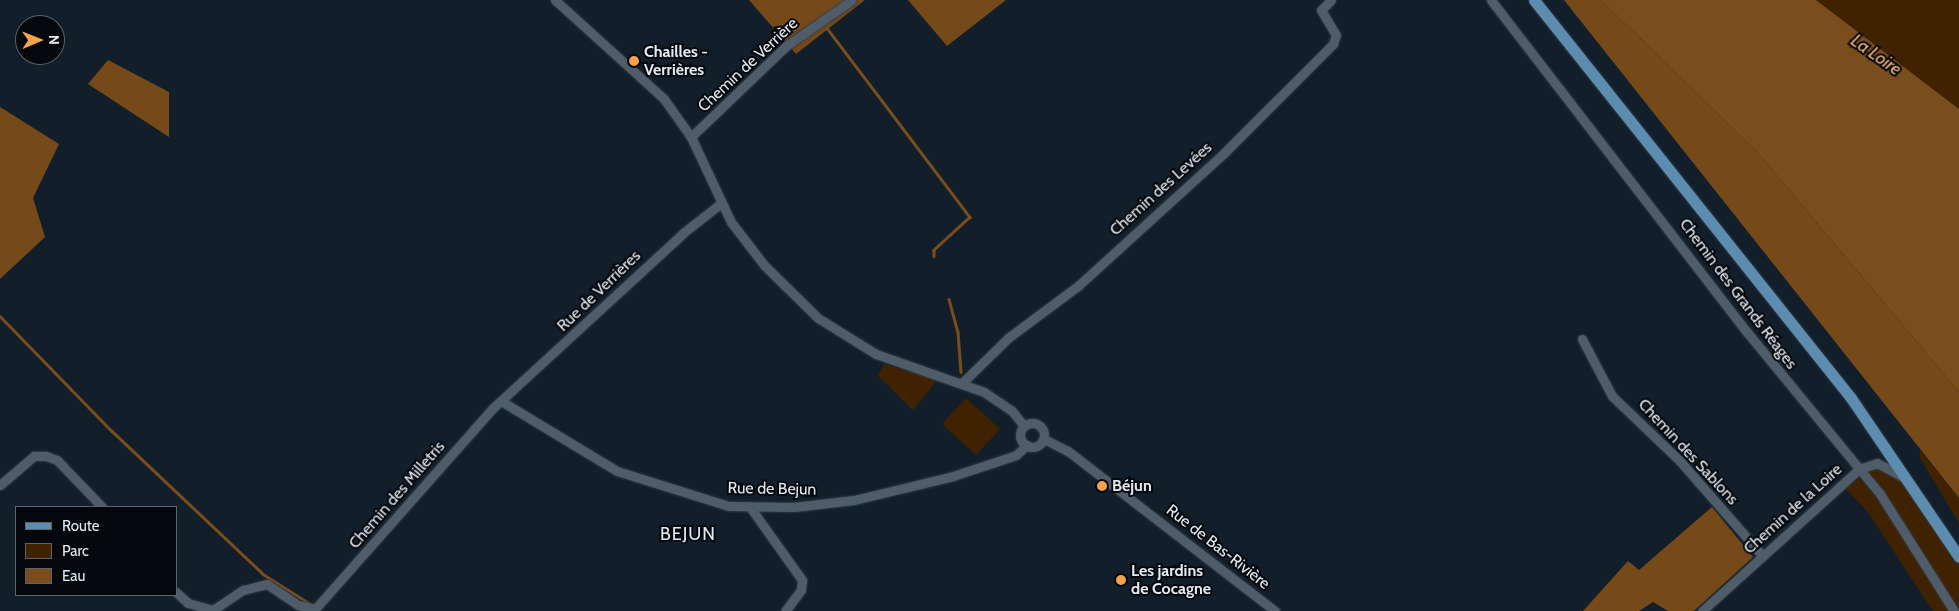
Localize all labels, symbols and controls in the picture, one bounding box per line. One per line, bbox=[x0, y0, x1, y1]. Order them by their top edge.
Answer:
street label: Chemin de Verrière bbox=[694, 14, 802, 116]
north arrow bbox=[15, 15, 65, 65]
water label: La Loire bbox=[1847, 30, 1905, 80]
text: N bbox=[45, 35, 63, 45]
place label: Chailles - Verrières bbox=[644, 42, 708, 80]
marker: Chailles - Verrières bbox=[628, 55, 640, 67]
street label: Chemin des Levées bbox=[1106, 138, 1216, 240]
street label: Chemin des Grands Réages bbox=[1675, 215, 1801, 373]
street label: Rue de Verrières bbox=[553, 246, 645, 336]
street label: Chemin des Sablons bbox=[1634, 395, 1742, 509]
street label: Chemin des Milletris bbox=[345, 437, 449, 553]
street label: Chemin de la Loire bbox=[1740, 460, 1846, 558]
place label: Béjun bbox=[1112, 476, 1152, 496]
street label: Rue de Bejun bbox=[727, 479, 817, 499]
marker: Béjun bbox=[1096, 480, 1108, 492]
street label: Rue de Bas-Rivière bbox=[1162, 501, 1274, 593]
legend bbox=[15, 506, 178, 596]
text: Route bbox=[62, 517, 100, 535]
district label: BEJUN bbox=[659, 523, 717, 545]
text: Parc bbox=[62, 542, 89, 560]
place label: Les jardins de Cocagne bbox=[1131, 561, 1211, 599]
text: Eau bbox=[62, 567, 85, 585]
marker: Les jardins de Cocagne bbox=[1115, 574, 1127, 586]

